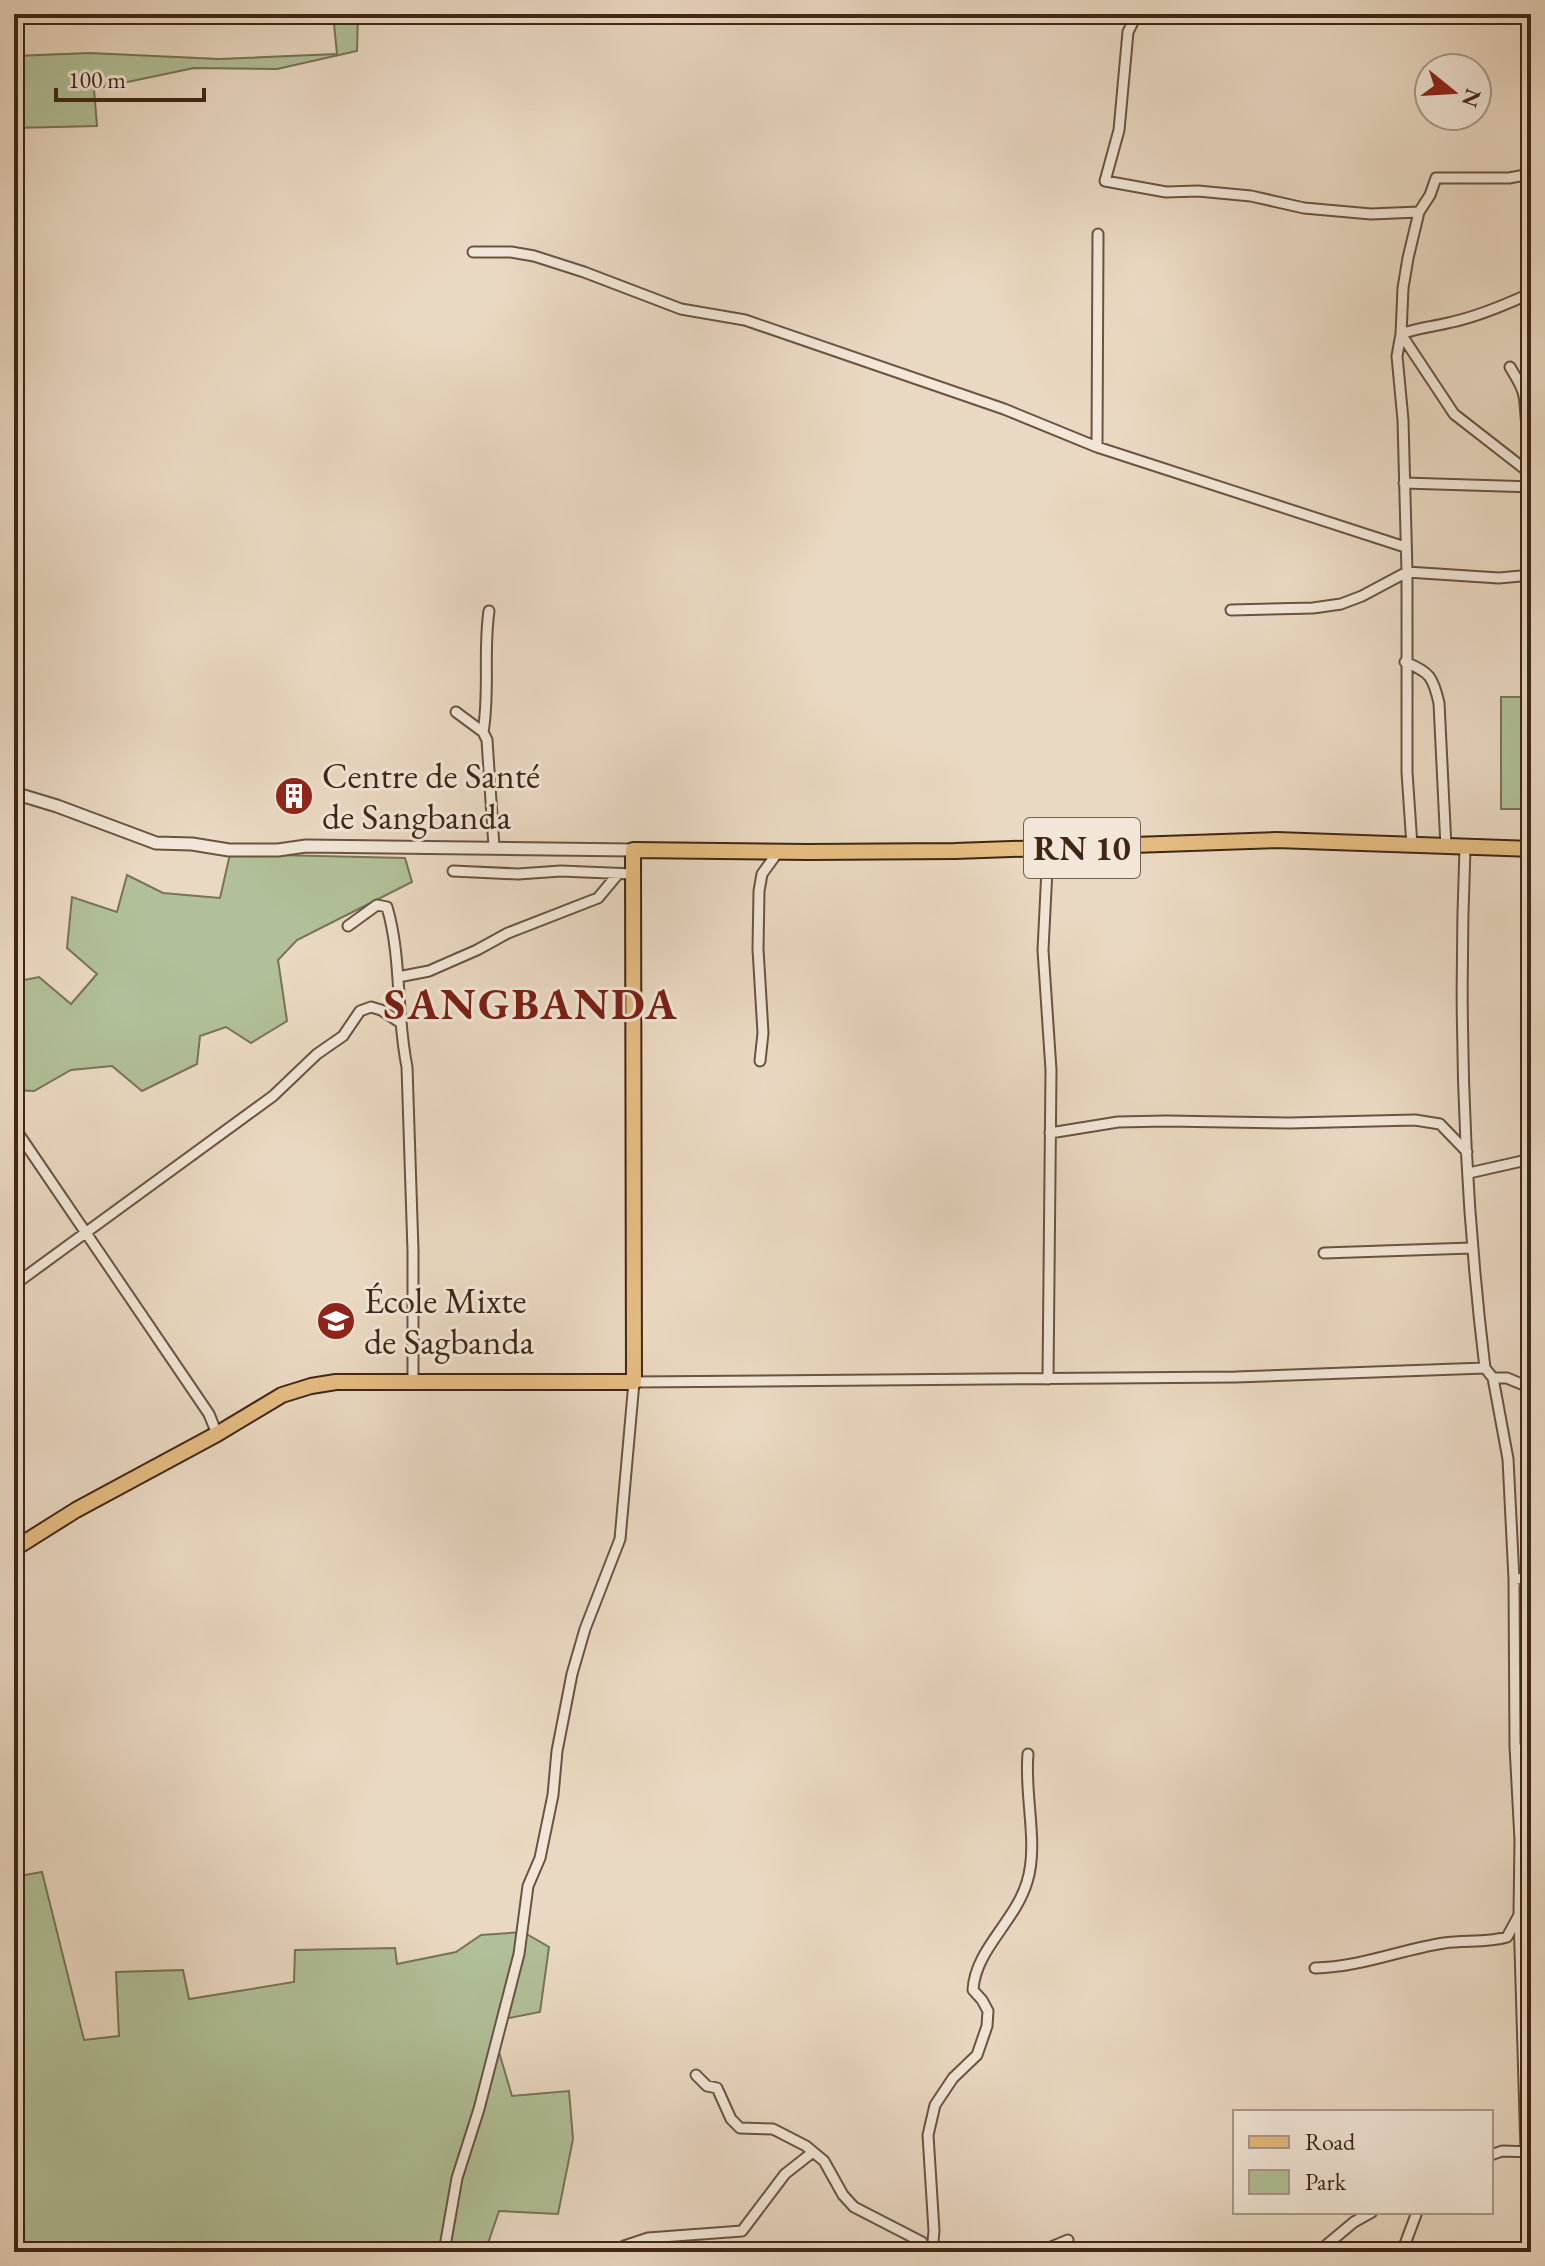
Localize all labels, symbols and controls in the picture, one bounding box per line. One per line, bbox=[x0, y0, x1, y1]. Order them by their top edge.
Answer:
scale bar bbox=[56, 52, 204, 102]
north arrow bbox=[1413, 52, 1493, 132]
text: 100 m bbox=[68, 64, 126, 95]
text: N bbox=[1455, 85, 1488, 111]
place label: Centre de Santé de Sangbanda bbox=[322, 752, 540, 840]
building icon: Centre de Santé de Sangbanda bbox=[273, 775, 315, 817]
road number: RN 10 bbox=[1024, 818, 1140, 878]
district label: SANGBANDA bbox=[383, 975, 679, 1032]
place label: École Mixte de Sagbanda bbox=[364, 1277, 535, 1365]
school or university icon: École Mixte de Sagbanda bbox=[315, 1300, 357, 1342]
legend bbox=[1233, 2110, 1493, 2214]
text: Road bbox=[1305, 2126, 1356, 2157]
text: Park bbox=[1305, 2166, 1347, 2197]

